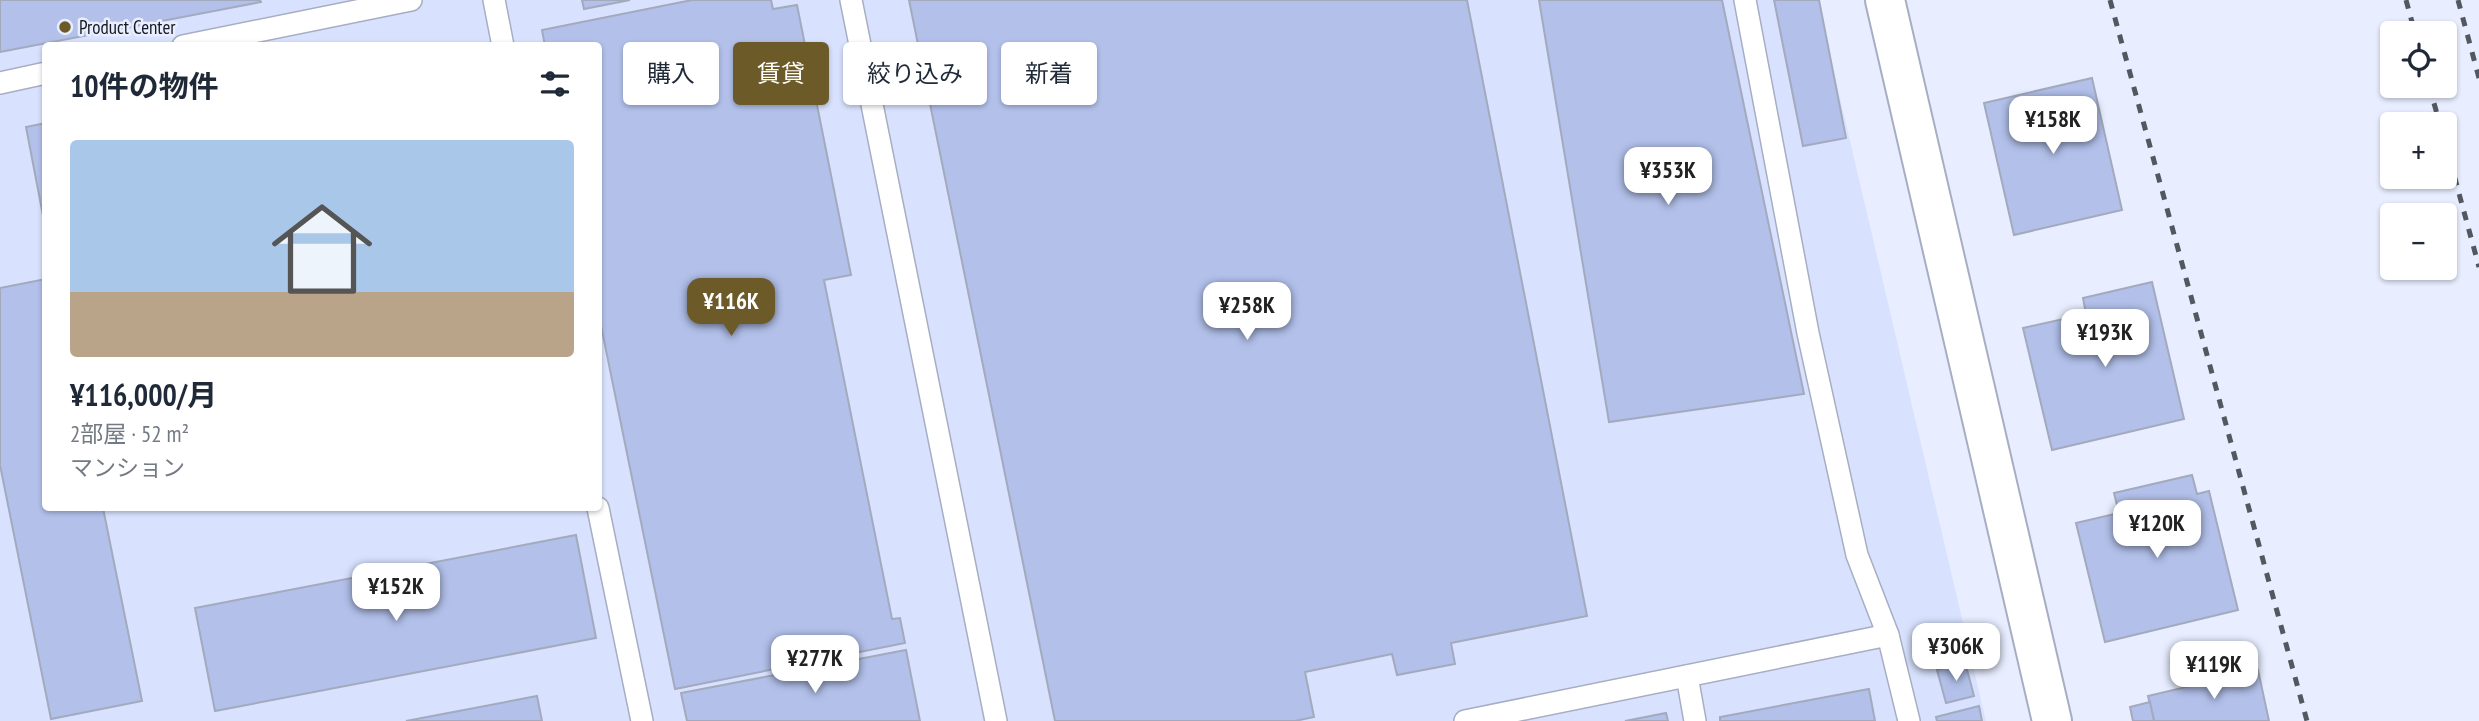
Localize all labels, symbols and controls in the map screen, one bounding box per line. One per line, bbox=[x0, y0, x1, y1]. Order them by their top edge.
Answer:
place label: Product Center bbox=[79, 15, 176, 39]
marker: Product Center bbox=[57, 19, 73, 35]
map controls bbox=[2380, 21, 2457, 280]
button: locate bbox=[2380, 21, 2457, 98]
chip: 購入 bbox=[623, 42, 719, 105]
chip: 賃貸 bbox=[733, 42, 829, 105]
chip: 絞り込み bbox=[843, 42, 987, 105]
chip: 新着 bbox=[1001, 42, 1097, 105]
icon: filters bbox=[536, 65, 574, 103]
text: 10件の物件 bbox=[70, 66, 219, 105]
pin: ¥158K bbox=[2004, 96, 2102, 156]
text: ¥158K bbox=[2025, 104, 2081, 133]
button: + bbox=[2380, 112, 2457, 189]
pin: ¥353K bbox=[1619, 148, 1717, 207]
text: ¥353K bbox=[1640, 155, 1696, 184]
icon: home bbox=[259, 186, 385, 312]
button: − bbox=[2380, 203, 2457, 280]
pin: ¥116K bbox=[682, 278, 780, 338]
pin: ¥258K bbox=[1198, 282, 1296, 342]
text: ¥116K bbox=[703, 286, 759, 315]
text: ¥258K bbox=[1219, 290, 1275, 319]
pin: ¥193K bbox=[2056, 310, 2154, 369]
text: ¥193K bbox=[2077, 317, 2133, 346]
text: ¥116,000/月 bbox=[70, 375, 217, 414]
text: 2部屋 · 52 m² bbox=[70, 419, 189, 448]
text: マンション bbox=[70, 453, 185, 482]
pin: ¥120K bbox=[2108, 500, 2206, 560]
text: ¥120K bbox=[2129, 508, 2185, 537]
pin: ¥152K bbox=[347, 564, 445, 623]
text: ¥152K bbox=[368, 571, 424, 600]
pin: ¥306K bbox=[1907, 624, 2005, 683]
text: ¥306K bbox=[1928, 631, 1984, 660]
pin: ¥277K bbox=[766, 636, 864, 695]
pin: ¥119K bbox=[2165, 642, 2263, 701]
text: ¥277K bbox=[787, 643, 843, 672]
text: ¥119K bbox=[2186, 649, 2242, 678]

